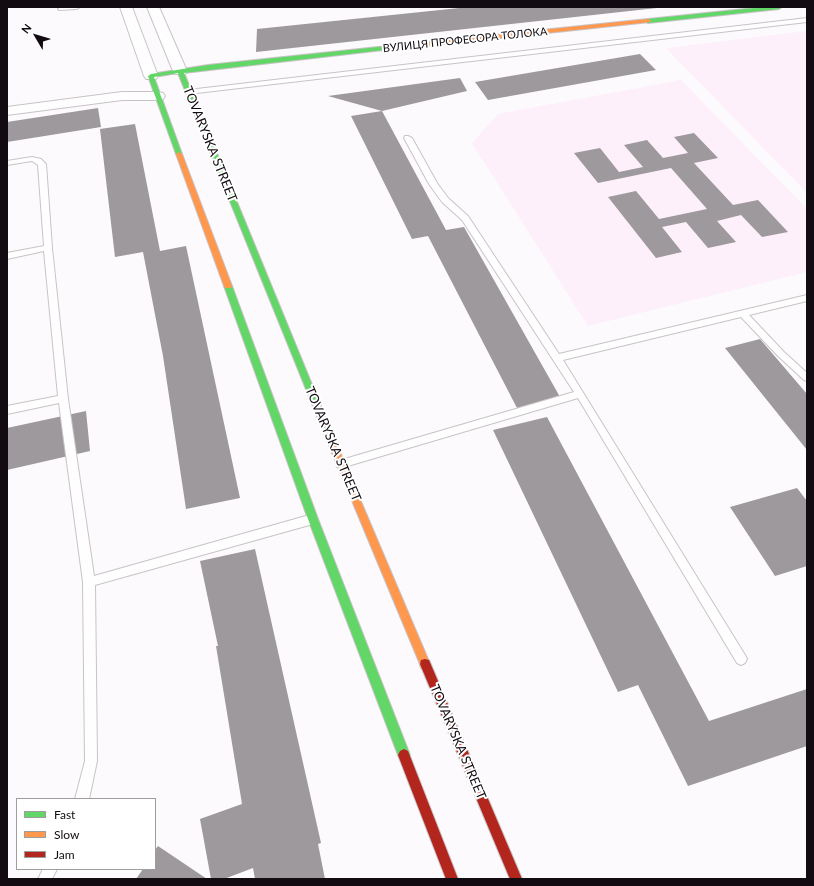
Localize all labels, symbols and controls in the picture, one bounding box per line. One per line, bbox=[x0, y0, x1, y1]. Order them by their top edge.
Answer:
north arrow bbox=[16, 16, 56, 56]
text: N bbox=[18, 21, 34, 36]
street label: ВУЛИЦЯ ПРОФЕСОРА ТОЛОКА bbox=[382, 25, 548, 55]
street label: TOVARYSKA STREET bbox=[180, 84, 240, 204]
street label: TOVARYSKA STREET bbox=[302, 384, 364, 504]
street label: TOVARYSKA STREET bbox=[427, 682, 489, 802]
legend bbox=[16, 798, 156, 870]
text: Fast bbox=[54, 807, 75, 822]
text: Slow bbox=[54, 827, 79, 842]
text: Jam bbox=[54, 847, 75, 862]

